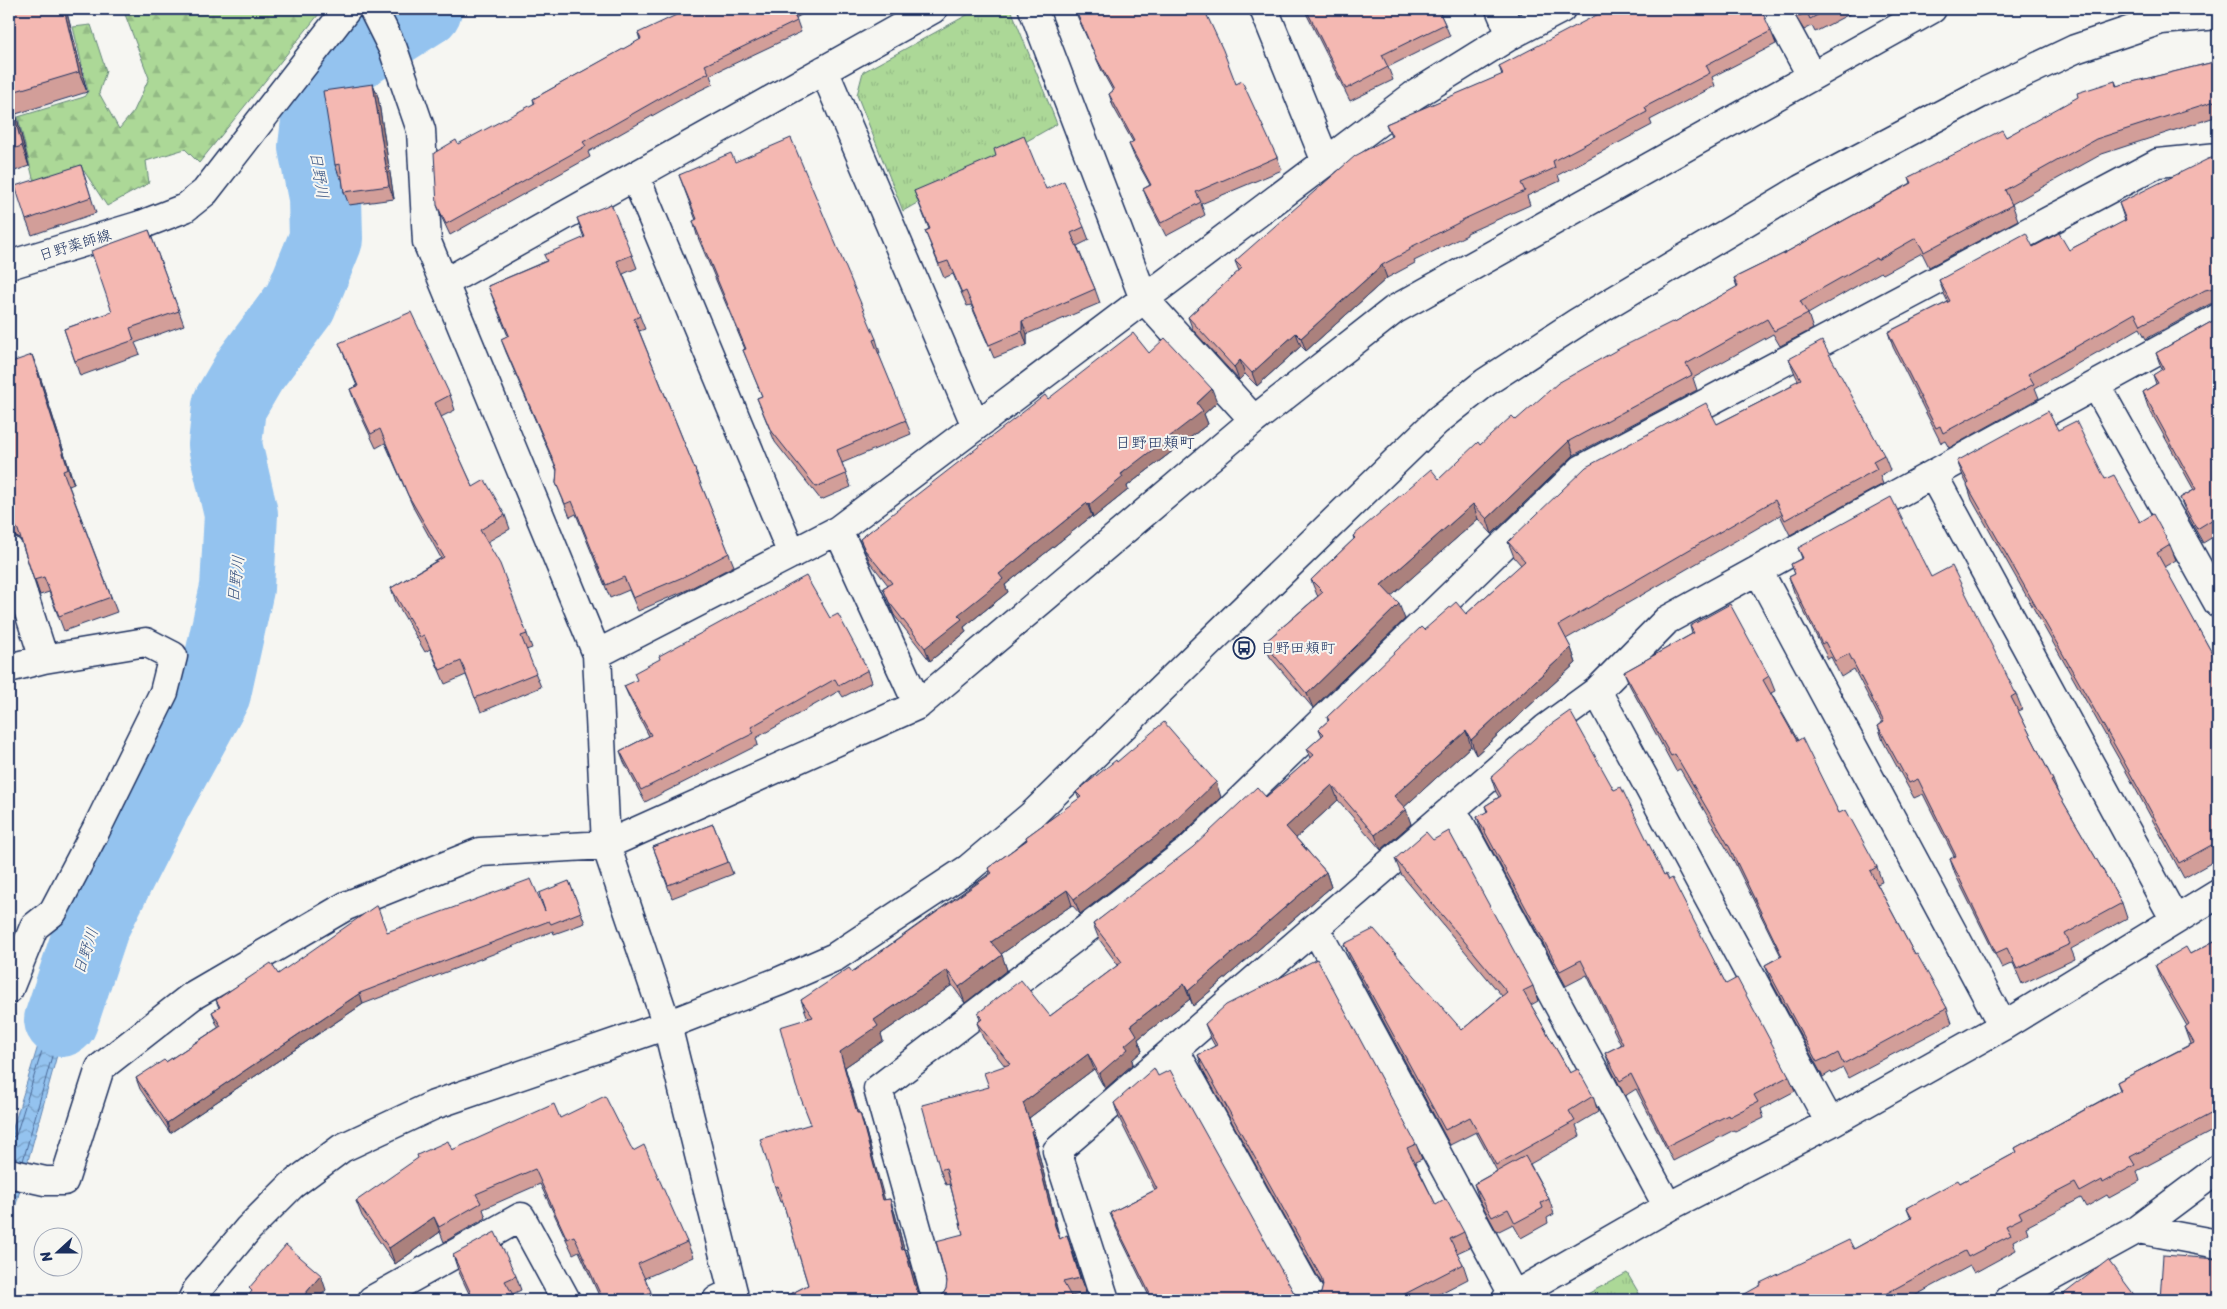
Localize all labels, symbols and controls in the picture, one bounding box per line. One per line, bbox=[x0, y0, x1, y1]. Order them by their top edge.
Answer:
water label: 日野川 bbox=[301, 149, 338, 201]
street label: 日野薬師線 bbox=[35, 222, 115, 268]
district label: 日野田頬町 bbox=[1115, 428, 1195, 457]
water label: 日野川 bbox=[218, 553, 253, 605]
place label: 日野田頬町 bbox=[1260, 635, 1336, 661]
bus stop icon: 日野田頬町 bbox=[1232, 636, 1256, 660]
water label: 日野川 bbox=[64, 924, 107, 978]
north arrow bbox=[32, 1226, 82, 1276]
text: N bbox=[33, 1247, 60, 1266]

